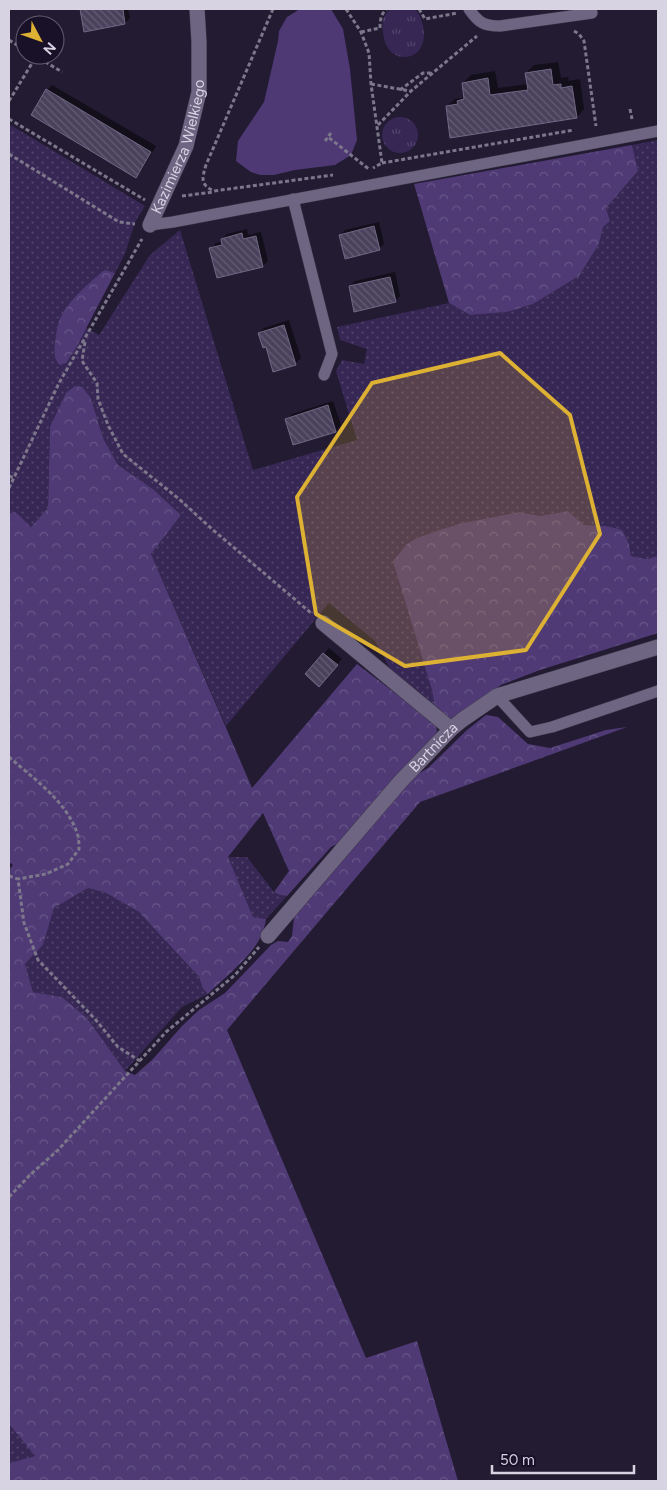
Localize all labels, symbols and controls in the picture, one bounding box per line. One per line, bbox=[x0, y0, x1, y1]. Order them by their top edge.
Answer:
north arrow bbox=[15, 15, 65, 65]
text: N bbox=[39, 39, 59, 58]
street label: Kazimierza Wielkiego bbox=[147, 79, 209, 217]
street label: Bartnicza bbox=[405, 718, 461, 776]
scale bar bbox=[492, 1442, 634, 1474]
text: 50 m bbox=[500, 1451, 535, 1469]

